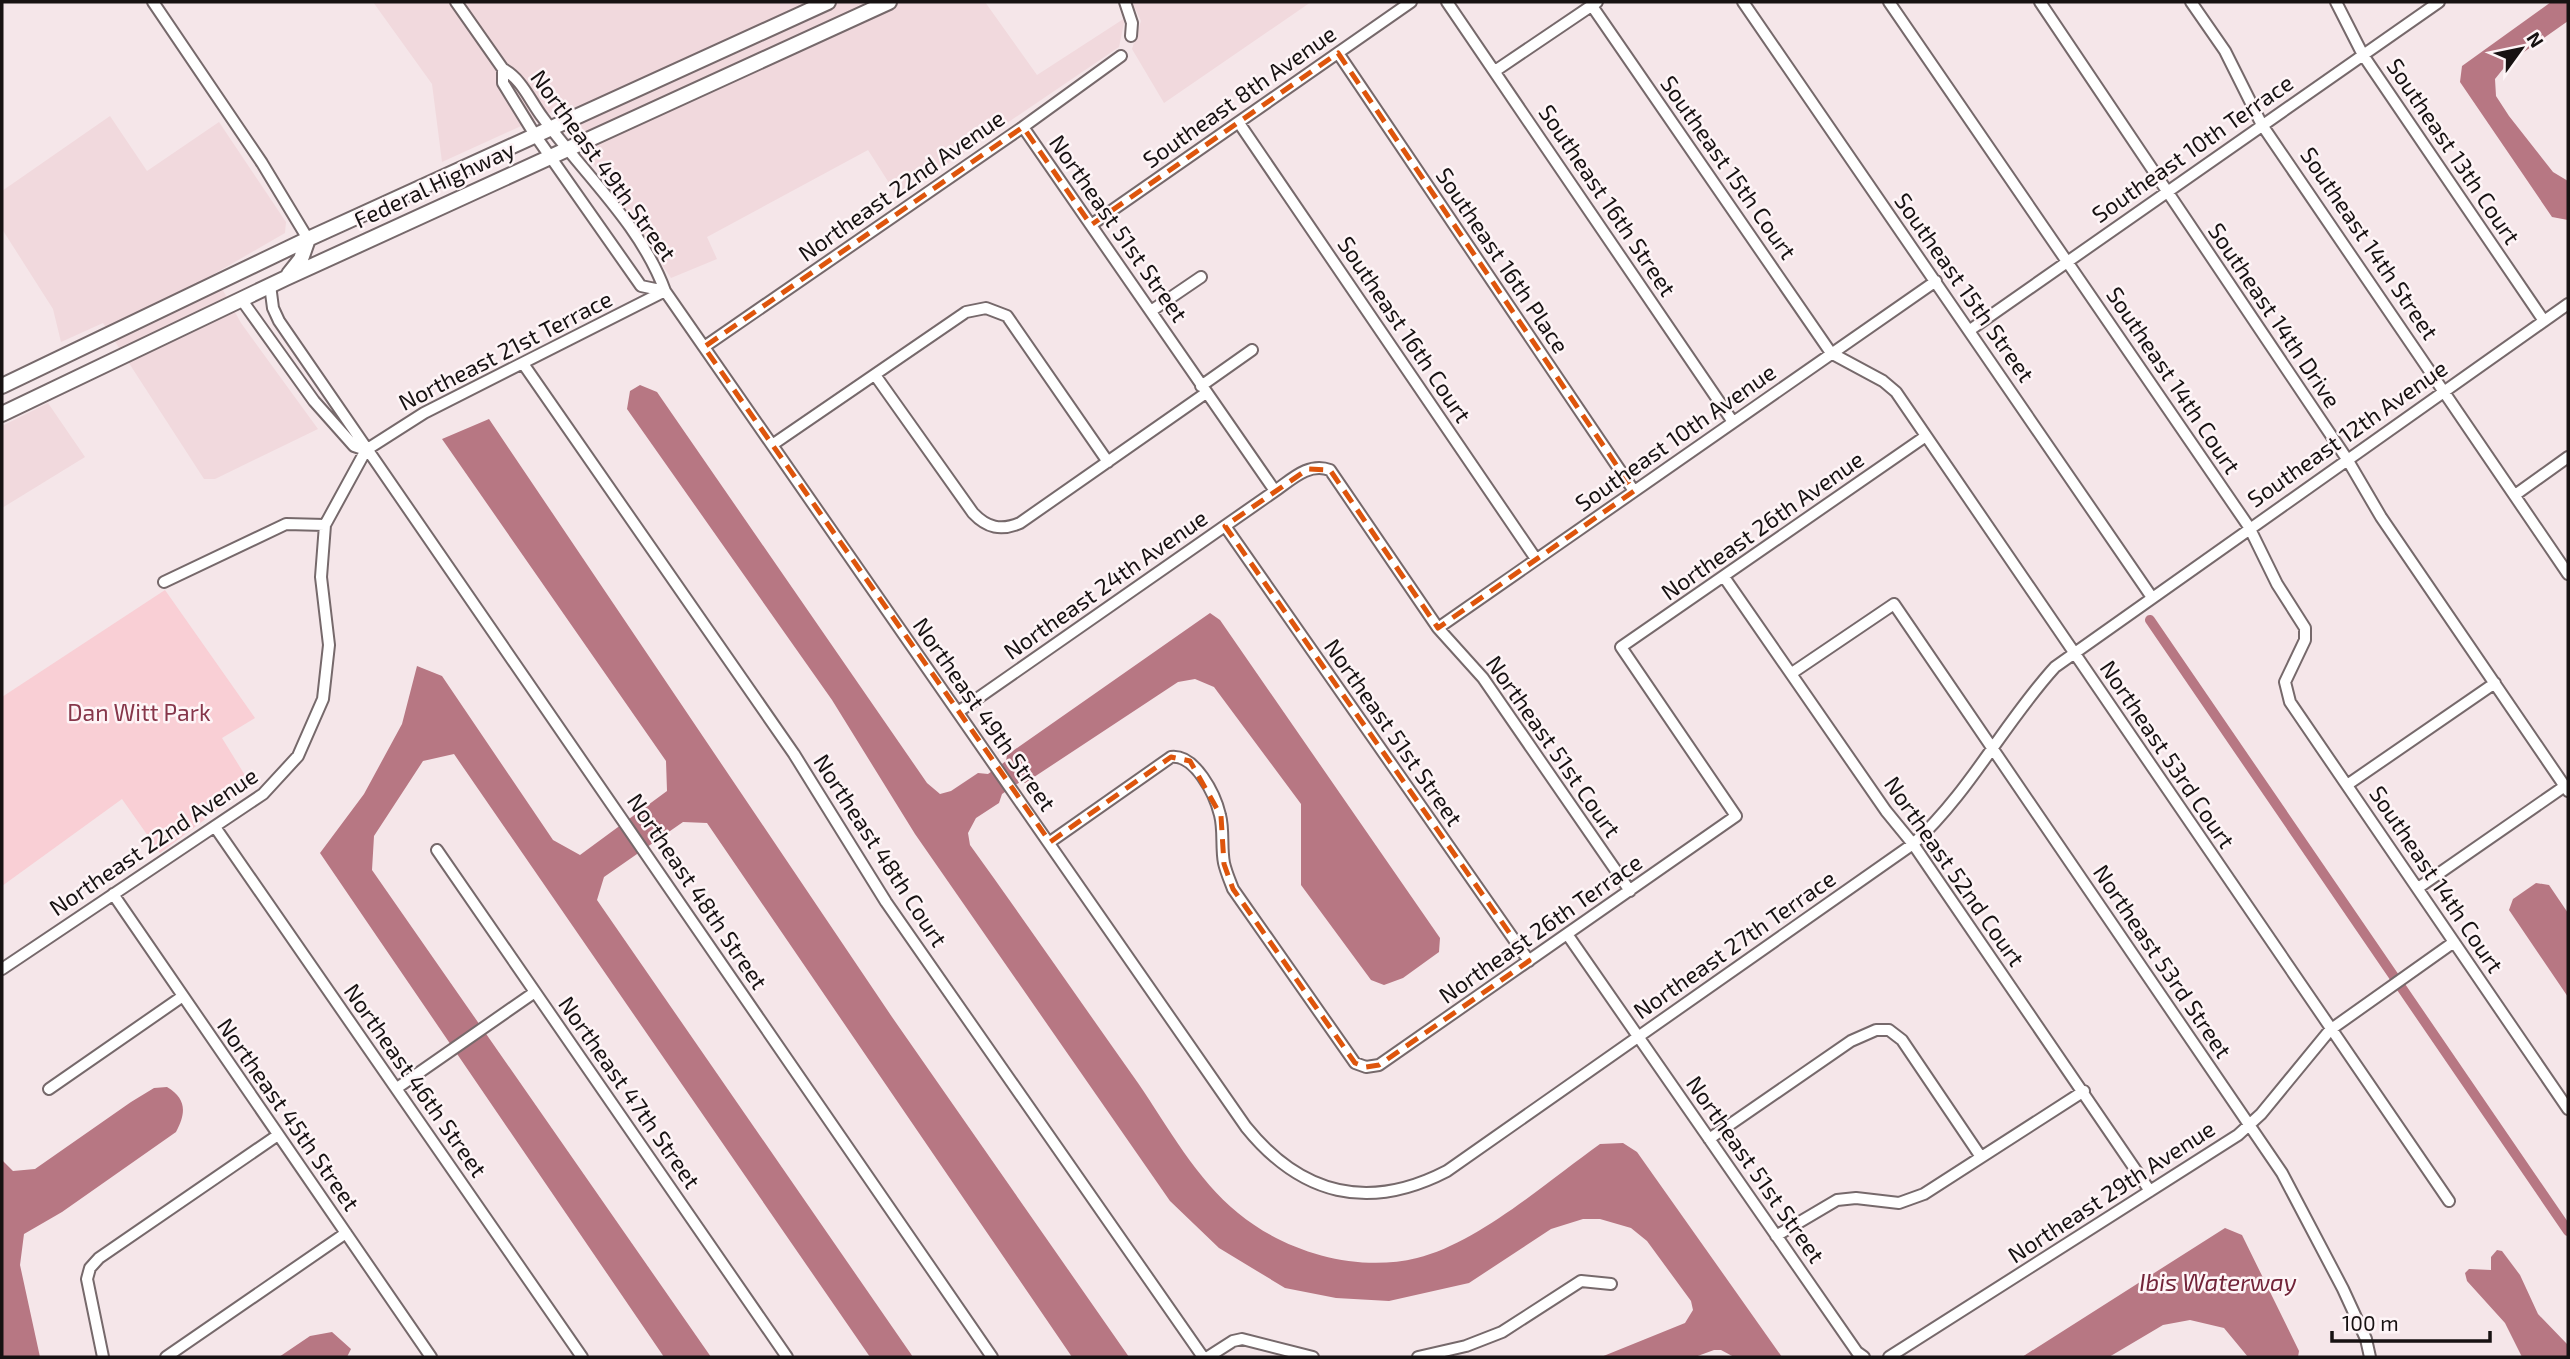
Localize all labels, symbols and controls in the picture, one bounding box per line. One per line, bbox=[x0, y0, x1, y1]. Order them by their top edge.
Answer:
north arrow bbox=[2486, 14, 2556, 84]
street label: Southeast 8th Avenue bbox=[1137, 19, 1341, 173]
text: N bbox=[2522, 27, 2549, 51]
street label: Southeast 13th Court bbox=[2381, 53, 2527, 249]
street label: Northeast 49th Street bbox=[525, 64, 683, 266]
street label: Southeast 10th Terrace bbox=[2086, 68, 2298, 228]
street label: Southeast 15th Court bbox=[1655, 70, 1803, 264]
street label: Southeast 16th Street bbox=[1533, 99, 1683, 301]
street label: Northeast 22nd Avenue bbox=[793, 103, 1009, 267]
street label: Northeast 51st Street bbox=[1044, 129, 1194, 327]
street label: Federal Highway bbox=[349, 135, 519, 233]
street label: Southeast 14th Street bbox=[2295, 141, 2445, 345]
street label: Southeast 16th Place bbox=[1431, 162, 1575, 358]
street label: Southeast 15th Street bbox=[1889, 187, 2041, 387]
street label: Southeast 14th Drive bbox=[2203, 217, 2347, 413]
street label: Southeast 16th Court bbox=[1332, 231, 1478, 428]
street label: Southeast 14th Court bbox=[2101, 281, 2247, 479]
street label: Northeast 21st Terrace bbox=[394, 284, 616, 416]
street label: Southeast 12th Avenue bbox=[2242, 353, 2452, 513]
street label: Southeast 10th Avenue bbox=[1569, 357, 1781, 517]
street label: Northeast 26th Avenue bbox=[1655, 444, 1869, 606]
street label: Northeast 24th Avenue bbox=[998, 503, 1212, 665]
street label: Northeast 49th Street bbox=[908, 612, 1062, 816]
street label: Northeast 51st Street bbox=[1319, 633, 1469, 831]
street label: Northeast 51st Court bbox=[1481, 650, 1627, 842]
street label: Northeast 53rd Court bbox=[2095, 655, 2241, 854]
park label: Dan Witt Park bbox=[67, 698, 211, 726]
street label: Northeast 48th Court bbox=[808, 749, 954, 952]
street label: Northeast 22nd Avenue bbox=[44, 761, 262, 921]
street label: Northeast 52nd Court bbox=[1879, 771, 2031, 972]
street label: Southeast 14th Court bbox=[2364, 780, 2510, 978]
street label: Northeast 48th Street bbox=[622, 788, 774, 995]
street label: Northeast 26th Terrace bbox=[1433, 847, 1647, 1009]
street label: Northeast 53rd Street bbox=[2088, 859, 2238, 1063]
street label: Northeast 27th Terrace bbox=[1628, 864, 1840, 1024]
street label: Northeast 46th Street bbox=[339, 978, 493, 1182]
street label: Northeast 47th Street bbox=[553, 990, 707, 1194]
street label: Northeast 45th Street bbox=[212, 1012, 366, 1216]
street label: Northeast 51st Street bbox=[1681, 1070, 1831, 1268]
street label: Northeast 29th Avenue bbox=[2002, 1114, 2220, 1268]
water label: Ibis Waterway bbox=[2139, 1267, 2297, 1296]
scale bar bbox=[2332, 1300, 2490, 1344]
text: 100 m bbox=[2342, 1310, 2399, 1335]

